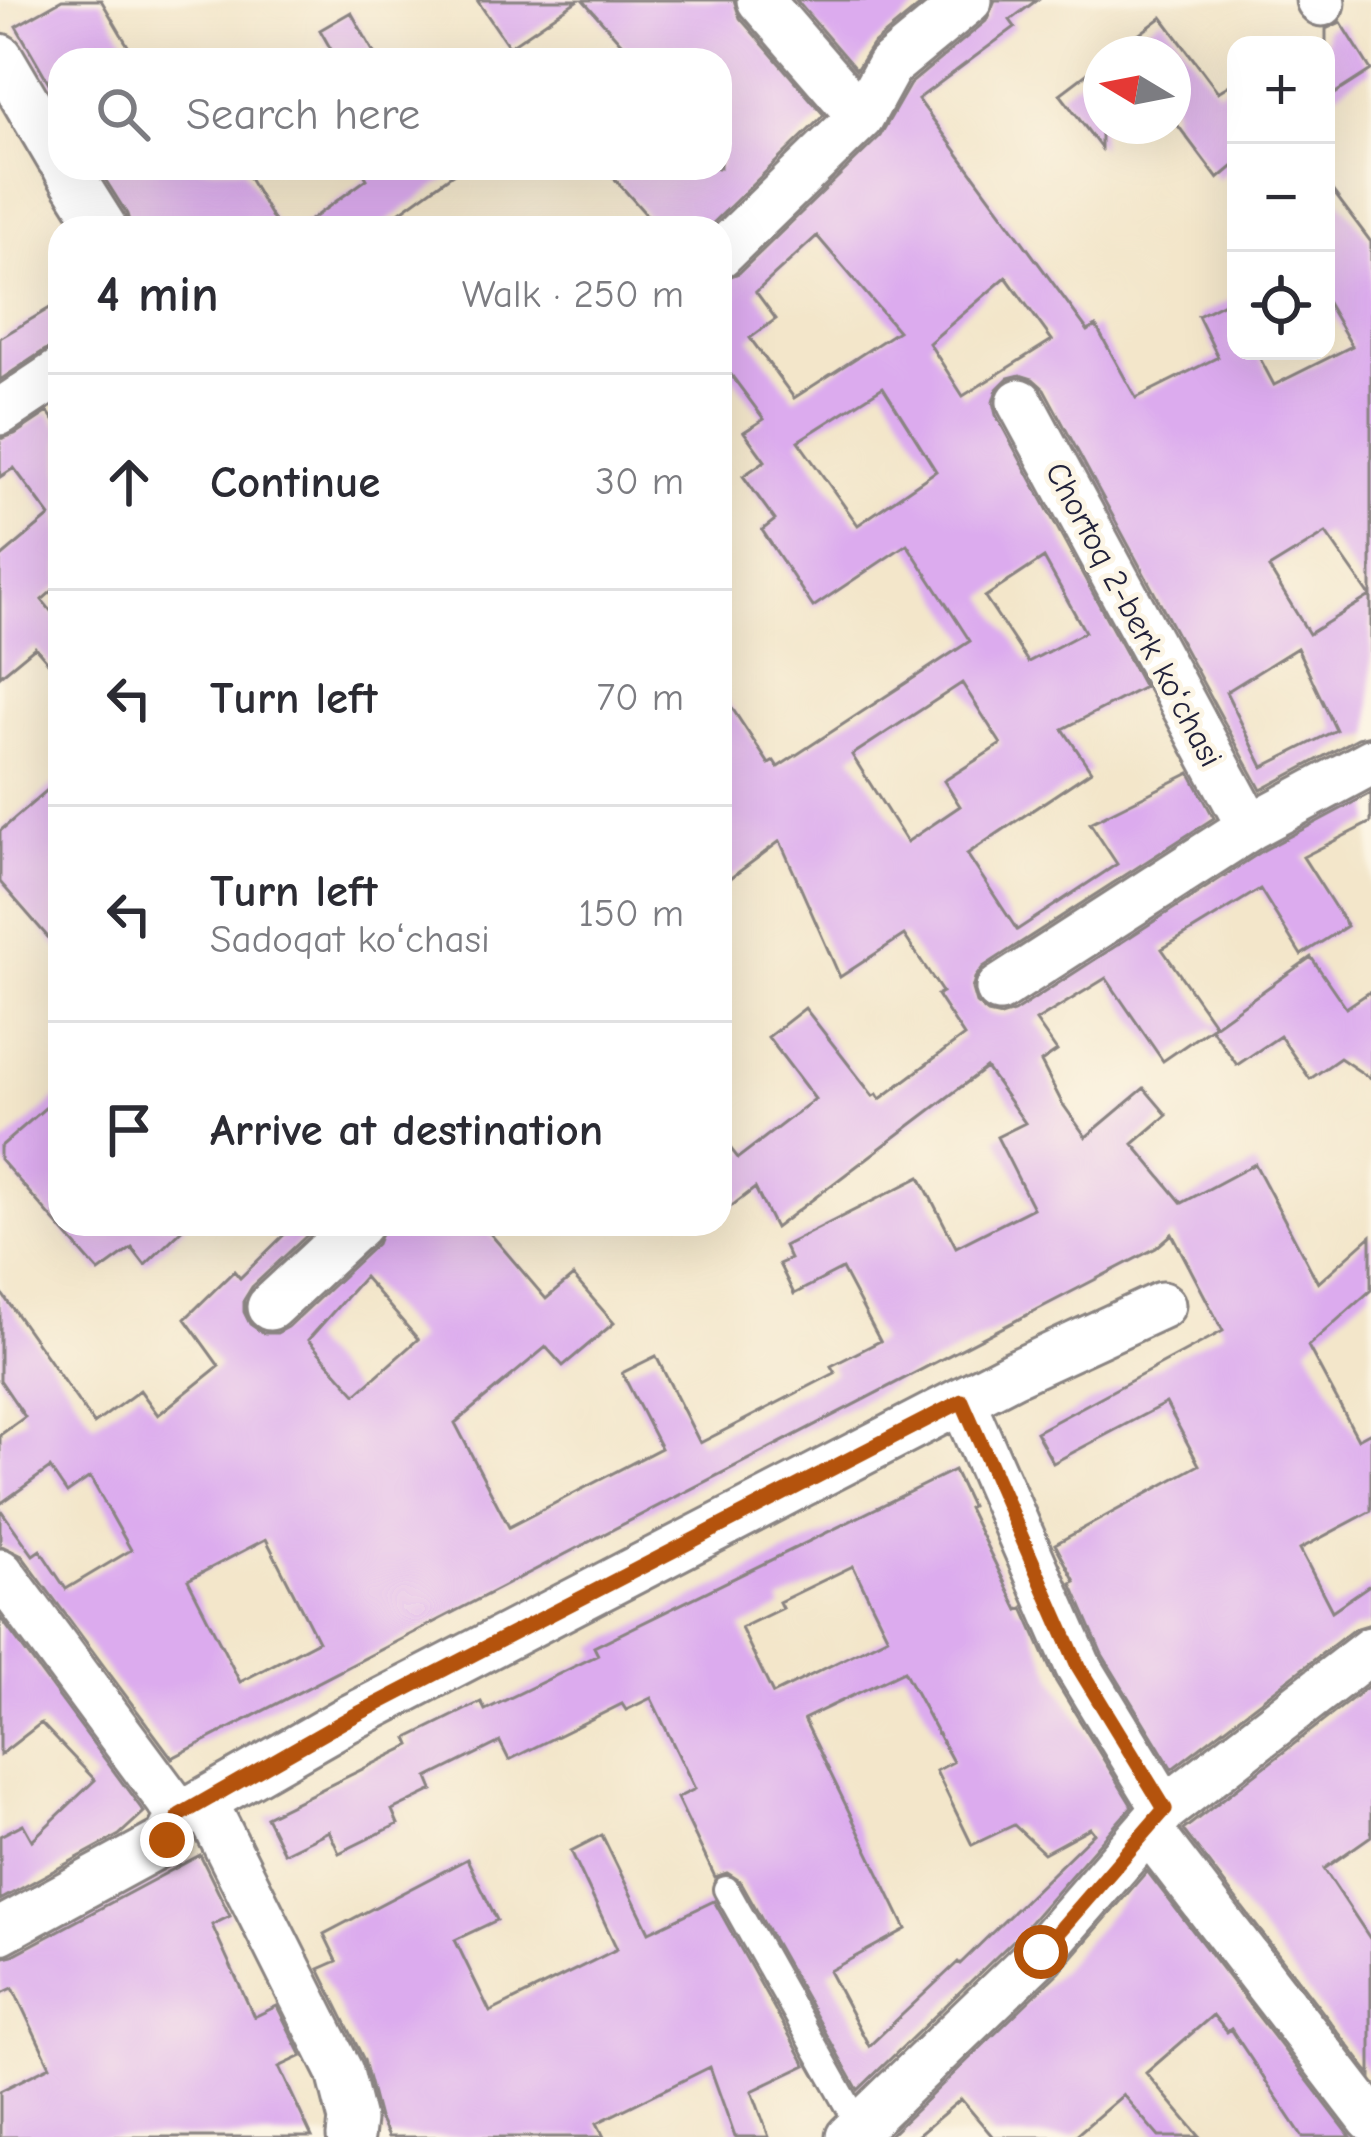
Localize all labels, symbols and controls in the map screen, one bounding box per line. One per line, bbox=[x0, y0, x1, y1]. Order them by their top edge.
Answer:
north arrow bbox=[1083, 36, 1191, 144]
map controls bbox=[1227, 36, 1335, 360]
button: + bbox=[1227, 36, 1335, 144]
search box bbox=[48, 48, 732, 180]
icon: search bbox=[90, 81, 156, 147]
text: Search here bbox=[186, 88, 420, 140]
button: − bbox=[1227, 144, 1335, 252]
button: locate bbox=[1227, 252, 1335, 360]
text: 4 min bbox=[96, 265, 219, 324]
text: Walk · 250 m bbox=[462, 272, 684, 317]
icon: ahead bbox=[96, 449, 162, 515]
text: Continue bbox=[210, 456, 380, 508]
street label: Chortoq 2-berk koʻchasi bbox=[1038, 456, 1231, 773]
text: 30 m bbox=[595, 459, 684, 504]
icon: left bbox=[96, 665, 162, 731]
text: Turn left bbox=[210, 672, 377, 724]
text: 70 m bbox=[597, 675, 684, 720]
text: Turn left bbox=[210, 865, 377, 917]
icon: left bbox=[96, 881, 162, 947]
text: 150 m bbox=[578, 891, 684, 936]
text: Sadoqat koʻchasi bbox=[210, 917, 490, 962]
icon: arrive bbox=[96, 1097, 162, 1163]
text: Arrive at destination bbox=[210, 1104, 603, 1156]
route end bbox=[140, 1813, 194, 1867]
route start bbox=[1014, 1925, 1068, 1979]

